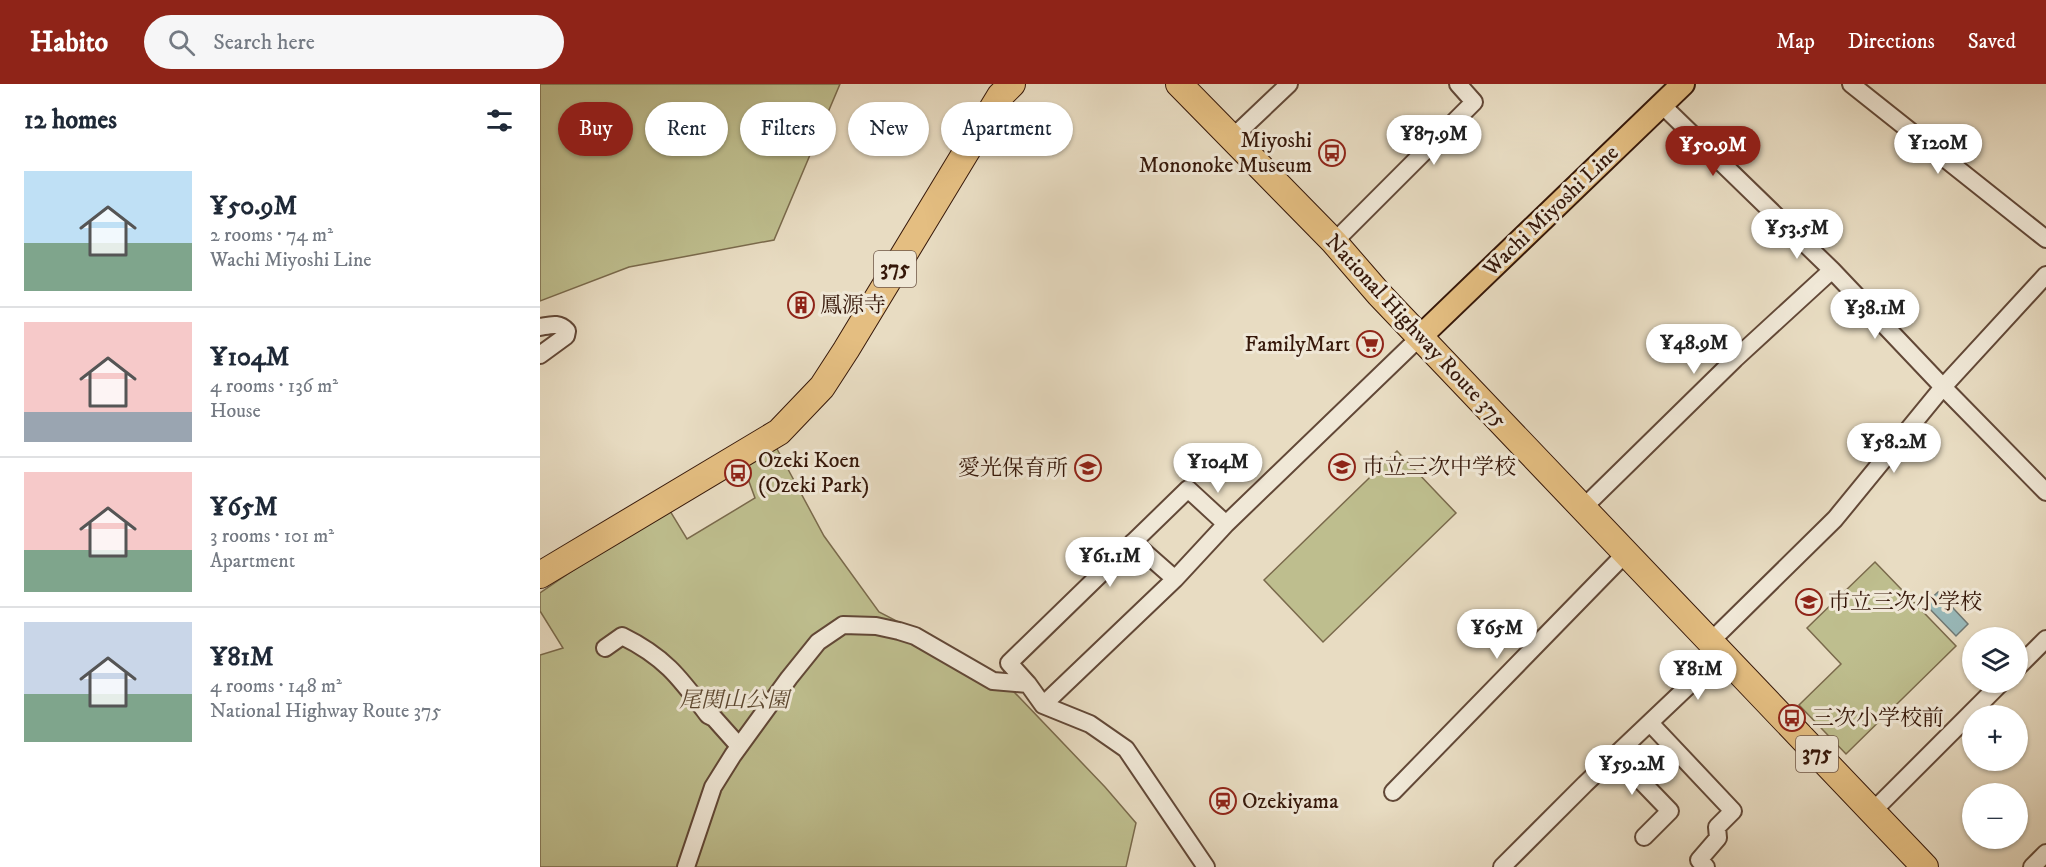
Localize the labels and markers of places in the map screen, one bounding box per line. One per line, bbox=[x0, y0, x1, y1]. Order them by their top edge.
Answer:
pin: ¥87.9M bbox=[1385, 115, 1483, 166]
pin: ¥120M bbox=[1896, 124, 1980, 175]
pin: ¥50.9M bbox=[1664, 126, 1762, 177]
place label: Miyoshi Mononoke Museum bbox=[1139, 127, 1312, 179]
bus stop icon: Miyoshi Mononoke Museum bbox=[1317, 138, 1347, 168]
pin: ¥53.5M bbox=[1748, 209, 1846, 260]
pin: ¥38.1M bbox=[1826, 289, 1924, 340]
building icon: 鳳源寺 bbox=[786, 290, 816, 320]
place label: 鳳源寺 bbox=[820, 292, 886, 319]
pin: ¥48.9M bbox=[1645, 324, 1743, 375]
supermarket icon: FamilyMart bbox=[1355, 329, 1385, 359]
place label: FamilyMart bbox=[1245, 331, 1350, 358]
pin: ¥58.2M bbox=[1845, 423, 1943, 474]
pin: ¥104M bbox=[1176, 443, 1260, 494]
place label: Ozeki Koen (Ozeki Park) bbox=[758, 447, 869, 499]
school or university icon: 市立三次中学校 bbox=[1327, 452, 1357, 482]
school or university icon: 愛光保育所 bbox=[1073, 453, 1103, 483]
place label: 市立三次中学校 bbox=[1362, 454, 1516, 481]
place label: 愛光保育所 bbox=[958, 455, 1068, 482]
bus stop icon: Ozeki Koen (Ozeki Park) bbox=[723, 458, 753, 488]
pin: ¥61.1M bbox=[1061, 537, 1159, 588]
school or university icon: 市立三次小学校 bbox=[1794, 587, 1824, 617]
place label: 市立三次小学校 bbox=[1828, 589, 1982, 616]
pin: ¥65M bbox=[1461, 609, 1533, 660]
pin: ¥81M bbox=[1662, 650, 1734, 701]
bus stop icon: 三次小学校前 bbox=[1777, 703, 1807, 733]
place label: 三次小学校前 bbox=[1812, 705, 1944, 732]
pin: ¥59.2M bbox=[1583, 745, 1681, 796]
station icon: Ozekiyama bbox=[1208, 786, 1238, 816]
place label: Ozekiyama bbox=[1242, 788, 1339, 815]

